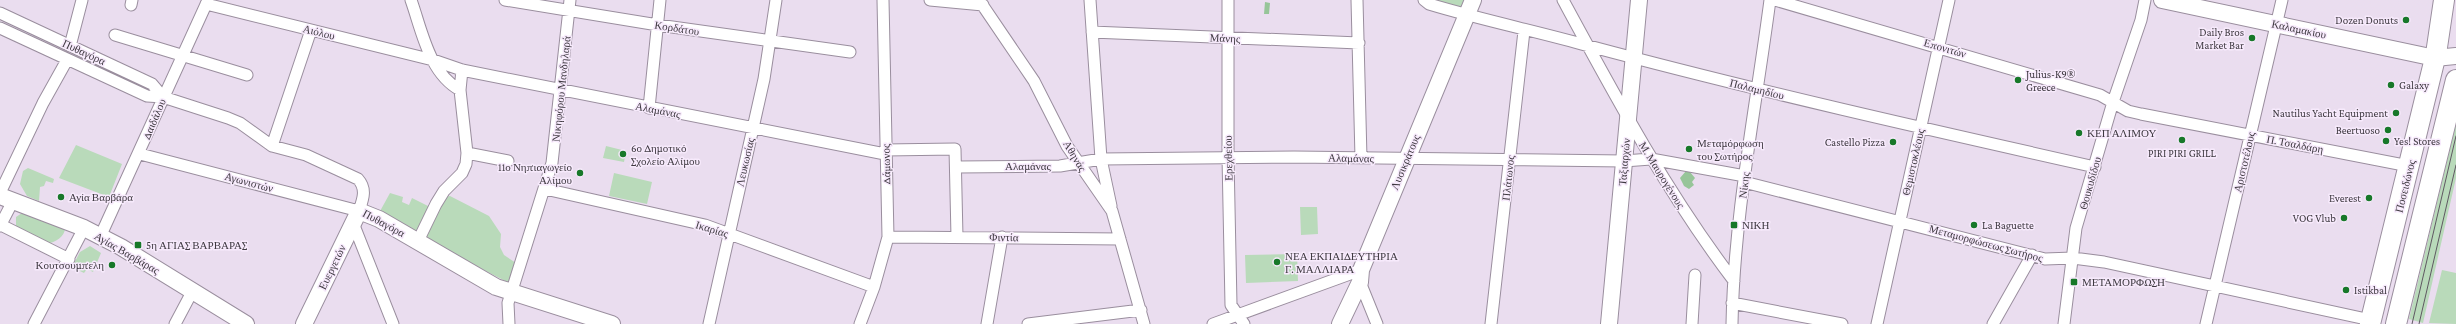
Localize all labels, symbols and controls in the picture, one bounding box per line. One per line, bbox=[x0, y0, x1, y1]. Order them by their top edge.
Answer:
place label: Dozen Donuts bbox=[2335, 14, 2398, 26]
marker: Dozen Donuts bbox=[2401, 15, 2411, 25]
street label: Καλαμακίου bbox=[2270, 17, 2328, 42]
street label: Κορδάτου bbox=[654, 19, 701, 38]
street label: Αιόλου bbox=[302, 22, 337, 42]
place label: Daily Bros Market Bar bbox=[2195, 26, 2244, 51]
street label: Μάνης bbox=[1209, 31, 1241, 45]
marker: Daily Bros Market Bar bbox=[2247, 33, 2257, 43]
street label: Νικηφόρου Μανδηλαρά bbox=[549, 35, 573, 143]
street label: Επονιτών bbox=[1922, 36, 1968, 60]
street label: Πυθαγόρα bbox=[61, 37, 108, 67]
place label: Julius-K9® Greece bbox=[2025, 68, 2076, 93]
marker: Julius-K9® Greece bbox=[2013, 75, 2023, 85]
street label: Παλαμηδίου bbox=[1728, 76, 1786, 103]
place label: Galaxy bbox=[2399, 79, 2430, 92]
marker: Galaxy bbox=[2386, 80, 2396, 90]
street label: Δαιδάλου bbox=[140, 96, 168, 141]
street label: Αλαμάνας bbox=[634, 100, 682, 121]
place label: Nautilus Yacht Equipment bbox=[2273, 107, 2388, 120]
marker: Nautilus Yacht Equipment bbox=[2391, 108, 2401, 118]
place label: Beertuoso bbox=[2336, 124, 2381, 136]
marker: Beertuoso bbox=[2383, 125, 2393, 135]
street label: Θεμιστοκλέους bbox=[1899, 127, 1928, 197]
place label: ΚΕΠ ΑΛΙΜΟΥ bbox=[2087, 127, 2156, 139]
marker: ΚΕΠ ΑΛΙΜΟΥ bbox=[2074, 128, 2084, 138]
street label: Αριστοτέλους bbox=[2231, 130, 2257, 194]
street label: Λυσικράτους bbox=[1388, 132, 1422, 191]
street label: Π. Τσαλδάρη bbox=[2266, 133, 2325, 155]
street label: Ερεχθείου bbox=[1222, 135, 1234, 181]
marker: PIRI PIRI GRILL bbox=[2177, 135, 2187, 145]
place label: Yes! Stores bbox=[2394, 135, 2440, 147]
street label: Λευκωσίας bbox=[734, 136, 757, 188]
place label: Castello Pizza bbox=[1825, 136, 1885, 148]
marker: Yes! Stores bbox=[2381, 136, 2391, 146]
place label: Μεταμόρφωση του Σωτήρος bbox=[1697, 137, 1764, 162]
marker: Castello Pizza bbox=[1888, 137, 1898, 147]
street label: Αθηνάς bbox=[1061, 138, 1089, 174]
street label: Ταξιαρχών bbox=[1616, 138, 1633, 186]
street label: Μ. Μαυρογένους bbox=[1637, 140, 1688, 211]
place label: 6ο Δημοτικό Σχολείο Αλίμου bbox=[631, 142, 701, 168]
street label: Δάμωνος bbox=[880, 143, 893, 184]
marker: Μεταμόρφωση του Σωτήρος bbox=[1684, 144, 1694, 154]
place label: PIRI PIRI GRILL bbox=[2148, 147, 2217, 159]
marker: 6ο Δημοτικό Σχολείο Αλίμου bbox=[618, 149, 628, 159]
street label: Αλαμάνας bbox=[1328, 152, 1375, 165]
street label: Πλάτωνος bbox=[1500, 154, 1516, 201]
street label: Θουκυδίδου bbox=[2077, 155, 2103, 211]
street label: Ποσειδώνος bbox=[2393, 158, 2418, 214]
street label: Αλαμάνας bbox=[1005, 160, 1052, 173]
place label: 11ο Νηπιαγωγείο Αλίμου bbox=[498, 161, 573, 187]
marker: 11ο Νηπιαγωγείο Αλίμου bbox=[575, 168, 585, 178]
street label: Αγωνιστών bbox=[223, 170, 275, 194]
street label: Νίκης bbox=[1736, 170, 1752, 199]
place label: Αγία Βαρβάρα bbox=[69, 191, 133, 203]
marker: Αγία Βαρβάρα bbox=[56, 192, 66, 202]
place label: Everest bbox=[2329, 192, 2361, 204]
marker: Everest bbox=[2364, 193, 2374, 203]
street label: Πυθαγόρα bbox=[361, 207, 407, 239]
place label: VOG Vlub bbox=[2293, 212, 2336, 224]
marker: VOG Vlub bbox=[2339, 213, 2349, 223]
street label: Ικαρίας bbox=[694, 218, 730, 240]
place label: ΝΙΚΗ bbox=[1742, 219, 1770, 231]
place label: La Baguette bbox=[1982, 219, 2034, 232]
marker: ΝΙΚΗ bbox=[1729, 220, 1739, 230]
marker: La Baguette bbox=[1969, 220, 1979, 230]
street label: Μεταμορφώσεως Σωτήρος bbox=[1928, 222, 2045, 265]
street label: Αγίας Βαρβάρας bbox=[92, 230, 162, 277]
street label: Φιντία bbox=[989, 231, 1019, 243]
place label: 5η ΑΓΙΑΣ ΒΑΡΒΑΡΑΣ bbox=[146, 239, 247, 251]
marker: 5η ΑΓΙΑΣ ΒΑΡΒΑΡΑΣ bbox=[133, 240, 143, 250]
street label: Ευεργετών bbox=[316, 243, 348, 291]
place label: ΝΕΑ ΕΚΠΑΙΔΕΥΤΗΡΙΑ Γ. ΜΑΛΛΙΑΡΑ bbox=[1285, 250, 1398, 275]
marker: ΝΕΑ ΕΚΠΑΙΔΕΥΤΗΡΙΑ Γ. ΜΑΛΛΙΑΡΑ bbox=[1272, 257, 1282, 267]
place label: Κουτσουμπελη bbox=[35, 259, 104, 272]
marker: Κουτσουμπελη bbox=[107, 260, 117, 270]
place label: ΜΕΤΑΜΟΡΦΩΣΗ bbox=[2082, 276, 2165, 288]
marker: ΜΕΤΑΜΟΡΦΩΣΗ bbox=[2069, 277, 2079, 287]
place label: Istikbal bbox=[2354, 284, 2387, 296]
marker: Istikbal bbox=[2341, 285, 2351, 295]

